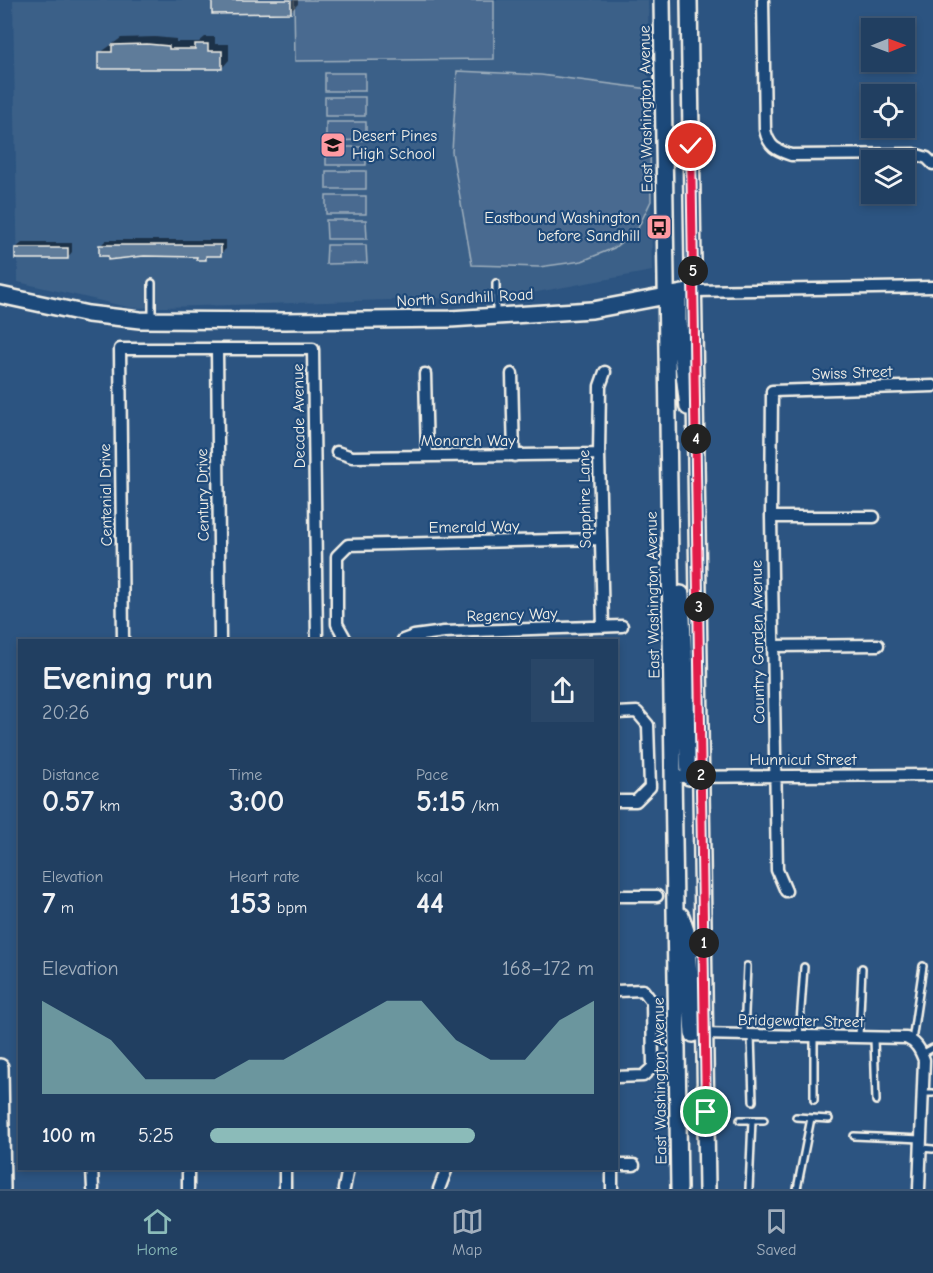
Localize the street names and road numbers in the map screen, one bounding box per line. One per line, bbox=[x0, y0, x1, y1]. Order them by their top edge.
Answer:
street label: East Washington Avenue bbox=[636, 25, 656, 193]
street label: North Sandhill Road bbox=[396, 285, 534, 311]
street label: Swiss Street bbox=[811, 363, 893, 383]
street label: Decade Avenue bbox=[289, 364, 309, 468]
street label: Monarch Way bbox=[421, 432, 516, 450]
street label: Centenial Drive bbox=[96, 443, 116, 547]
street label: Century Drive bbox=[193, 448, 213, 542]
street label: Sapphire Lane bbox=[575, 450, 595, 548]
street label: East Washington Avenue bbox=[643, 511, 663, 679]
street label: Emerald Way bbox=[428, 517, 520, 537]
street label: Country Garden Avenue bbox=[748, 560, 768, 724]
street label: Regency Way bbox=[466, 604, 559, 626]
street label: Hunnicut Street bbox=[750, 751, 857, 769]
street label: East Washington Avenue bbox=[650, 997, 670, 1165]
street label: Bridgewater Street bbox=[738, 1011, 865, 1031]

